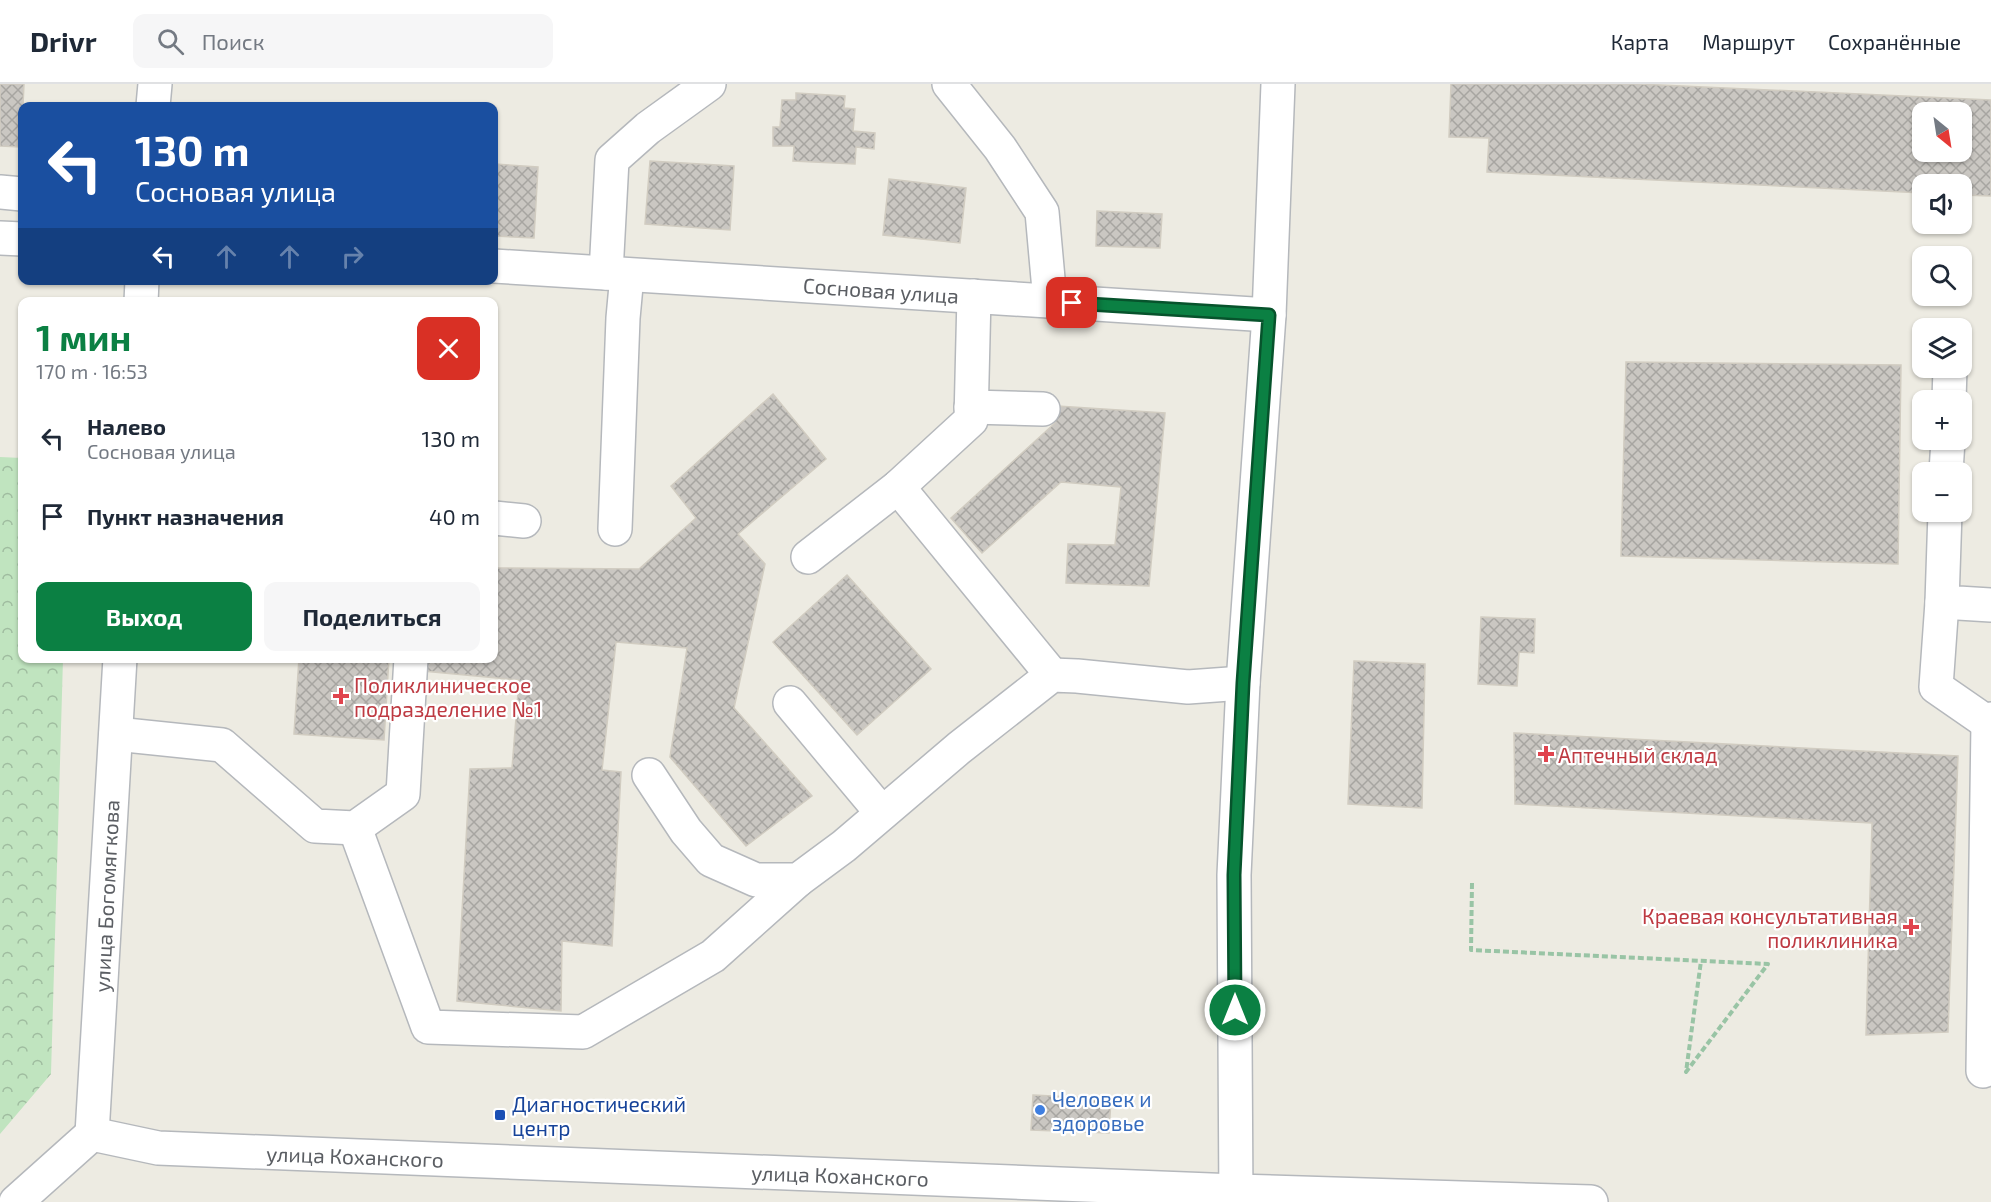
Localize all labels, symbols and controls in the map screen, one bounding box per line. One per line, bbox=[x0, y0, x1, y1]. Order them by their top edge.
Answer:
search box bbox=[133, 14, 553, 68]
text: Drivr bbox=[30, 24, 97, 58]
icon: search bbox=[154, 25, 187, 58]
text: Поиск bbox=[202, 28, 264, 54]
text: Карта bbox=[1611, 29, 1669, 54]
text: Маршрут bbox=[1702, 29, 1795, 54]
text: Сохранённые bbox=[1828, 29, 1961, 54]
north arrow bbox=[1912, 102, 1972, 162]
map controls bbox=[1912, 102, 1972, 522]
text: 130 m bbox=[135, 124, 250, 174]
icon: left bbox=[36, 126, 114, 204]
button: sound bbox=[1912, 174, 1972, 234]
text: Сосновая улица bbox=[135, 175, 336, 207]
icon: left bbox=[147, 240, 180, 273]
icon: ahead bbox=[210, 240, 243, 273]
icon: ahead bbox=[273, 240, 306, 273]
icon: right bbox=[336, 240, 369, 273]
button: search bbox=[1912, 246, 1972, 306]
street label: Сосновая улица bbox=[802, 272, 960, 309]
pin bbox=[1046, 277, 1097, 328]
icon: arrive bbox=[1055, 286, 1088, 319]
text: 1 мин bbox=[36, 315, 131, 358]
button: close bbox=[417, 317, 480, 380]
button: layers bbox=[1912, 318, 1972, 378]
text: 170 m · 16:53 bbox=[36, 359, 148, 383]
button: + bbox=[1912, 390, 1972, 450]
text: Налево bbox=[87, 413, 166, 439]
icon: left bbox=[36, 422, 69, 455]
text: 130 m bbox=[422, 425, 480, 451]
text: Сосновая улица bbox=[87, 439, 236, 463]
button: − bbox=[1912, 462, 1972, 522]
icon: arrive bbox=[36, 500, 69, 533]
text: Пункт назначения bbox=[87, 503, 284, 529]
text: 40 m bbox=[429, 503, 480, 529]
button: Выход bbox=[36, 582, 252, 651]
button: Поделиться bbox=[264, 582, 480, 651]
place label: Поликлиническое подразделение №1 bbox=[354, 672, 542, 721]
marker: Поликлиническое подразделение №1 bbox=[332, 687, 350, 705]
place label: Аптечный склад bbox=[1558, 742, 1717, 767]
marker: Аптечный склад bbox=[1539, 747, 1553, 761]
street label: улица Богомягкова bbox=[88, 799, 125, 993]
place label: Краевая консультативная поликлиника bbox=[1642, 903, 1898, 952]
marker: Краевая консультативная поликлиника bbox=[1902, 918, 1920, 936]
position arrow bbox=[1203, 978, 1267, 1042]
place label: Человек и здоровье bbox=[1052, 1086, 1151, 1135]
place label: Диагностический центр bbox=[512, 1091, 686, 1140]
marker: Человек и здоровье bbox=[1033, 1103, 1047, 1117]
marker: Диагностический центр bbox=[493, 1108, 507, 1122]
street label: улица Коханского bbox=[266, 1140, 444, 1173]
street label: улица Коханского bbox=[751, 1159, 929, 1192]

